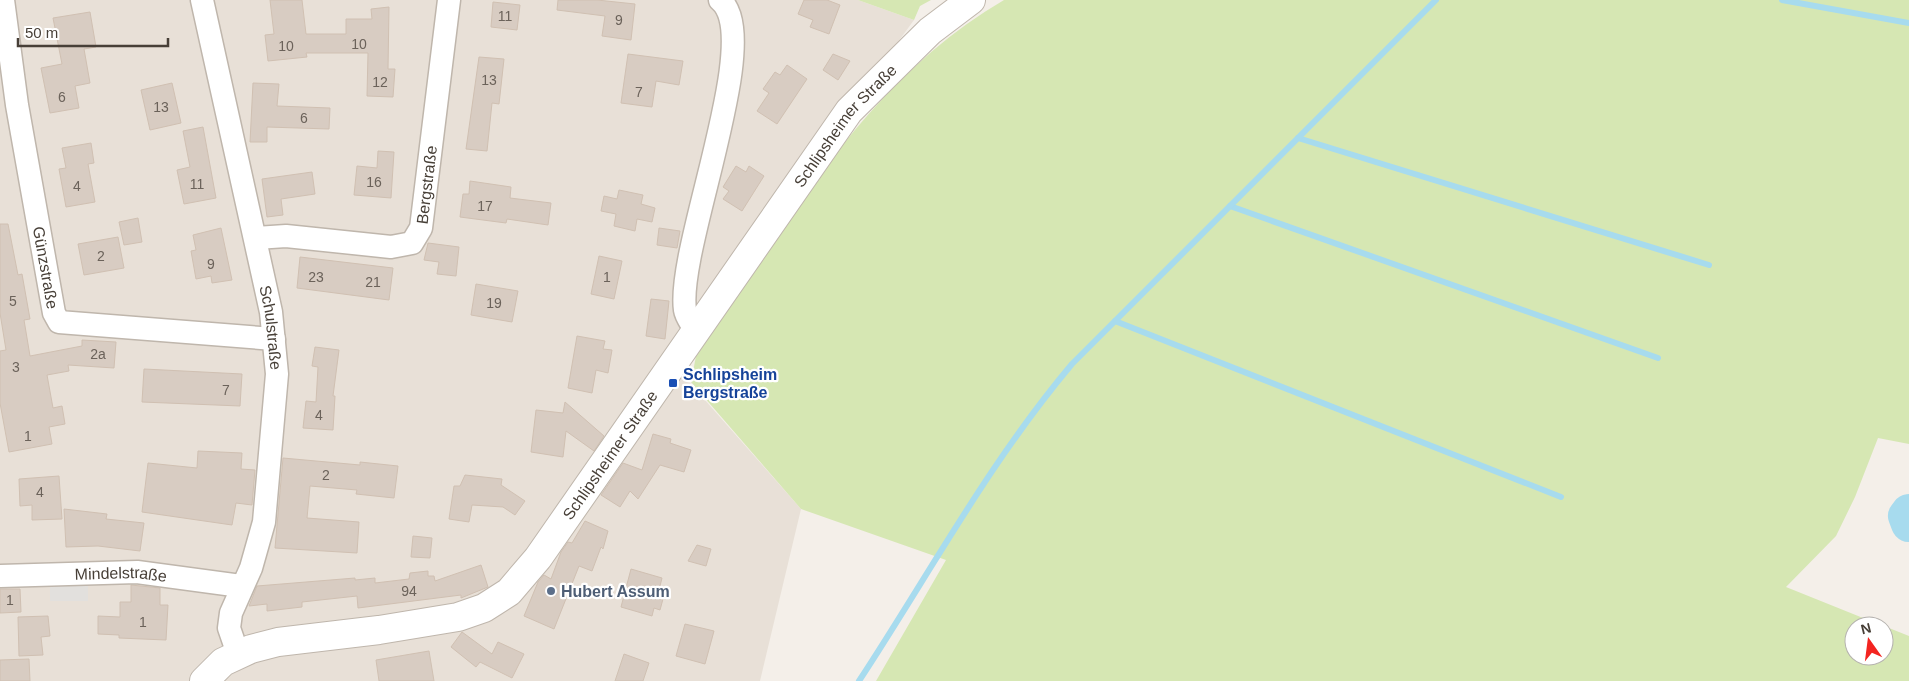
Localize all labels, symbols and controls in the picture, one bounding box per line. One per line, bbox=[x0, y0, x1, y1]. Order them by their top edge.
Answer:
house number: 11 bbox=[498, 8, 512, 24]
house number: 9 bbox=[615, 12, 623, 28]
scale bar bbox=[18, 15, 168, 47]
text: 50 m bbox=[25, 24, 58, 41]
house number: 10 bbox=[351, 36, 367, 52]
house number: 10 bbox=[278, 38, 294, 54]
street label: Schlipsheimer Straße bbox=[790, 61, 900, 190]
house number: 13 bbox=[481, 72, 497, 88]
house number: 12 bbox=[372, 74, 388, 90]
house number: 7 bbox=[635, 84, 643, 100]
house number: 6 bbox=[58, 89, 66, 105]
house number: 13 bbox=[153, 99, 169, 115]
house number: 6 bbox=[300, 110, 308, 126]
street label: Bergstraße bbox=[413, 144, 440, 225]
house number: 16 bbox=[366, 174, 382, 190]
house number: 11 bbox=[190, 176, 204, 192]
house number: 4 bbox=[73, 178, 81, 194]
house number: 17 bbox=[477, 198, 493, 214]
street label: Günzstraße bbox=[30, 225, 62, 310]
house number: 2 bbox=[97, 248, 105, 264]
house number: 9 bbox=[207, 256, 215, 272]
house number: 23 bbox=[308, 269, 324, 285]
house number: 1 bbox=[603, 269, 611, 285]
house number: 21 bbox=[365, 274, 381, 290]
street label: Schulstraße bbox=[257, 284, 285, 371]
house number: 5 bbox=[9, 293, 17, 309]
house number: 19 bbox=[486, 295, 502, 311]
house number: 2a bbox=[90, 346, 106, 362]
house number: 3 bbox=[12, 359, 20, 375]
place label: Schlipsheim Bergstraße bbox=[683, 366, 777, 401]
marker: Schlipsheim Bergstraße bbox=[667, 377, 679, 389]
house number: 7 bbox=[222, 382, 230, 398]
street label: Schlipsheimer Straße bbox=[559, 387, 661, 522]
house number: 4 bbox=[315, 407, 323, 423]
house number: 1 bbox=[24, 428, 32, 444]
house number: 2 bbox=[322, 467, 330, 483]
house number: 4 bbox=[36, 484, 44, 500]
street label: Mindelstraße bbox=[74, 563, 168, 584]
house number: 94 bbox=[401, 583, 417, 599]
place label: Hubert Assum bbox=[561, 583, 670, 600]
marker: Hubert Assum bbox=[545, 585, 557, 597]
house number: 1 bbox=[6, 592, 14, 608]
house number: 1 bbox=[139, 614, 147, 630]
north arrow bbox=[1844, 616, 1894, 666]
text: N bbox=[1859, 619, 1873, 637]

